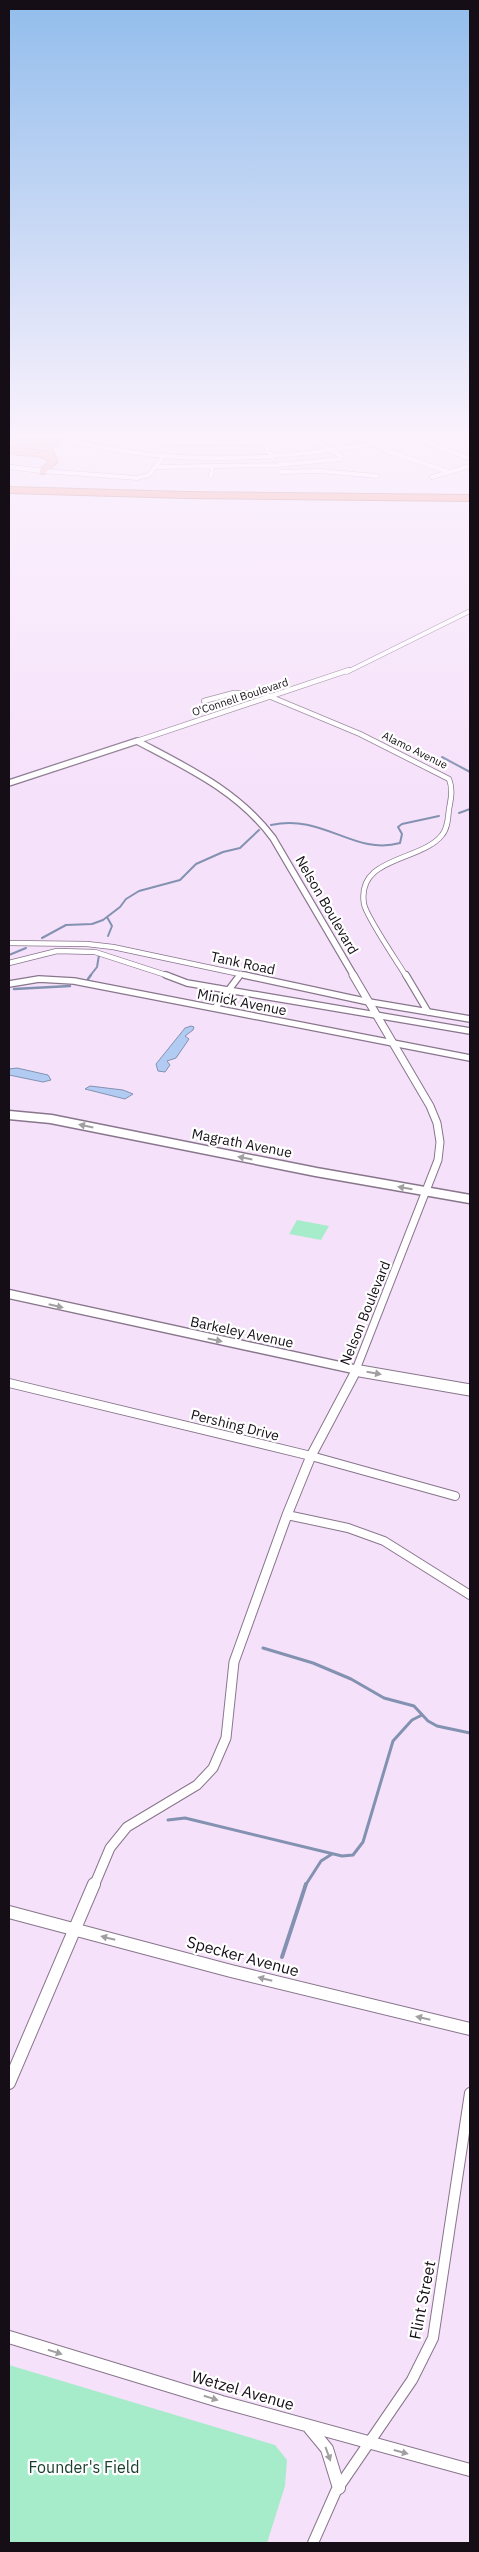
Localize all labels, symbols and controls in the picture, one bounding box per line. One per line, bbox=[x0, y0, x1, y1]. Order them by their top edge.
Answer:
street label: O'Connell Boulevard bbox=[190, 675, 290, 719]
street label: Alamo Avenue bbox=[380, 728, 450, 772]
street label: Nelson Boulevard bbox=[291, 852, 363, 958]
street label: Tank Road bbox=[209, 947, 277, 979]
street label: Minick Avenue bbox=[196, 985, 289, 1020]
one-way arrow bbox=[78, 1122, 93, 1130]
street label: Magrath Avenue bbox=[190, 1124, 294, 1162]
one-way arrow bbox=[237, 1153, 253, 1161]
one-way arrow bbox=[397, 1183, 413, 1191]
street label: Nelson Boulevard bbox=[336, 1258, 394, 1368]
one-way arrow bbox=[49, 1302, 64, 1310]
street label: Barkeley Avenue bbox=[189, 1312, 296, 1352]
one-way arrow bbox=[207, 1336, 223, 1344]
one-way arrow bbox=[366, 1370, 382, 1378]
street label: Pershing Drive bbox=[189, 1405, 281, 1445]
street label: Specker Avenue bbox=[185, 1931, 302, 1981]
one-way arrow bbox=[100, 1934, 115, 1942]
one-way arrow bbox=[257, 1975, 272, 1983]
one-way arrow bbox=[415, 2014, 430, 2022]
street label: Flint Street bbox=[405, 2259, 439, 2341]
one-way arrow bbox=[48, 2348, 63, 2356]
street label: Wetzel Avenue bbox=[189, 2366, 297, 2414]
one-way arrow bbox=[203, 2395, 218, 2403]
one-way arrow bbox=[324, 2447, 332, 2462]
one-way arrow bbox=[394, 2448, 409, 2456]
park label: Founder's Field bbox=[29, 2457, 139, 2477]

